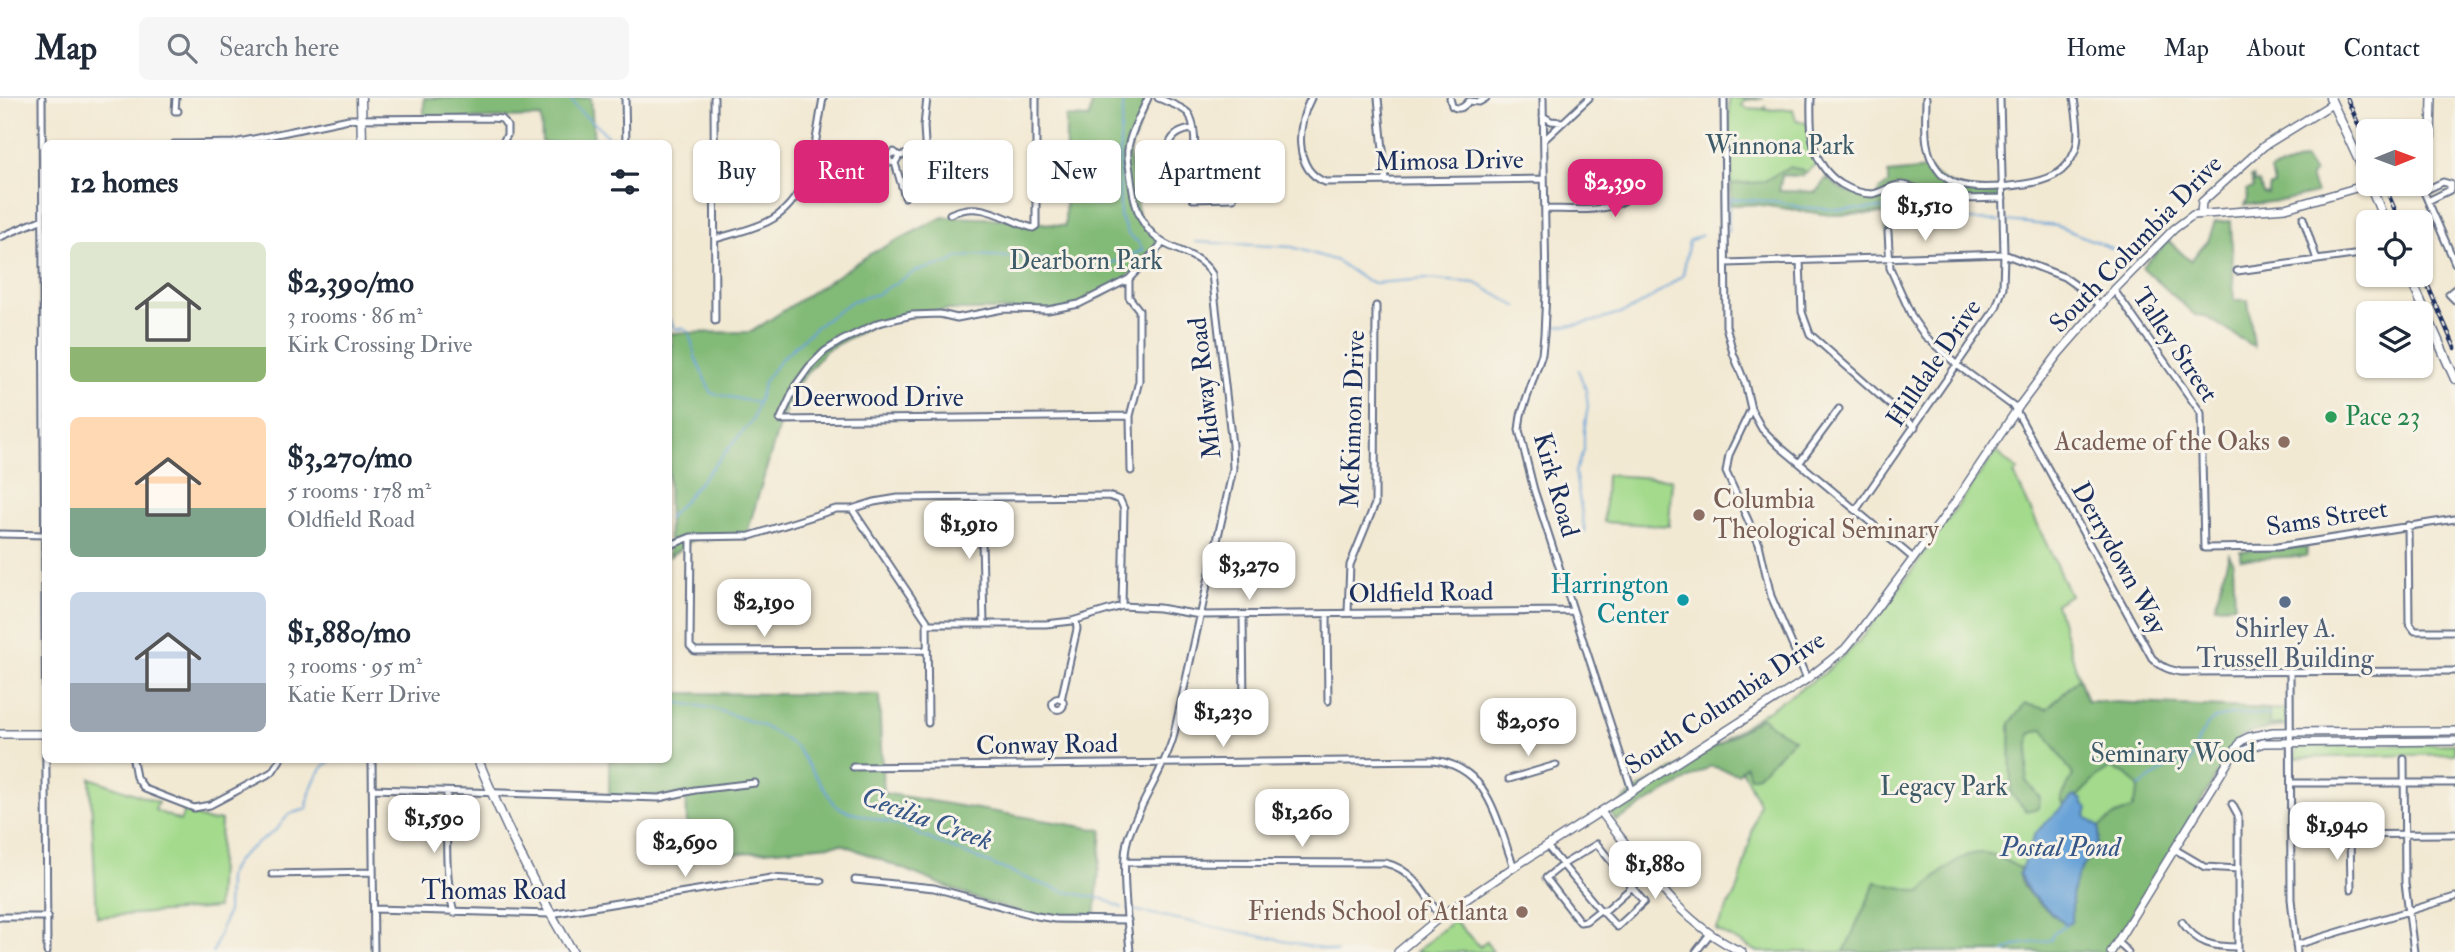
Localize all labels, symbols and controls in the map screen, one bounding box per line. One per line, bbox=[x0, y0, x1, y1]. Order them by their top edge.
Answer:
search box bbox=[139, 17, 629, 80]
text: Map bbox=[35, 28, 97, 69]
icon: search bbox=[163, 29, 201, 67]
text: Search here bbox=[219, 32, 339, 64]
text: Home bbox=[2066, 33, 2126, 64]
text: Map bbox=[2164, 33, 2209, 64]
text: About bbox=[2247, 33, 2306, 64]
text: Contact bbox=[2344, 33, 2420, 64]
north arrow bbox=[2356, 119, 2432, 196]
map controls bbox=[2356, 119, 2433, 378]
park label: Winnona Park bbox=[1704, 130, 1855, 162]
chip: Buy bbox=[693, 140, 780, 203]
chip: Rent bbox=[794, 140, 889, 203]
chip: Filters bbox=[903, 140, 1013, 203]
chip: New bbox=[1027, 140, 1121, 203]
chip: Apartment bbox=[1135, 140, 1285, 203]
street label: Mimosa Drive bbox=[1374, 144, 1524, 178]
street label: South Columbia Drive bbox=[2043, 148, 2229, 340]
pin: $2,390 bbox=[1558, 159, 1672, 219]
icon: filters bbox=[606, 163, 644, 201]
text: 12 homes bbox=[70, 164, 178, 201]
text: $2,390 bbox=[1584, 167, 1646, 196]
pin: $1,510 bbox=[1868, 184, 1982, 243]
text: $1,510 bbox=[1897, 191, 1953, 220]
button: locate bbox=[2356, 210, 2433, 287]
park label: Dearborn Park bbox=[1009, 245, 1163, 277]
text: $2,390/mo bbox=[287, 264, 414, 301]
icon: home bbox=[126, 270, 210, 354]
street label: Talley Street bbox=[2125, 282, 2225, 408]
street label: Hilldale Drive bbox=[1880, 293, 1989, 433]
text: 3 rooms · 86 m² bbox=[287, 301, 423, 330]
button: layers bbox=[2356, 301, 2433, 378]
street label: Midway Road bbox=[1182, 315, 1228, 460]
street label: McKinnon Drive bbox=[1334, 329, 1372, 508]
text: Kirk Crossing Drive bbox=[287, 330, 472, 359]
street label: Deerwood Drive bbox=[792, 382, 964, 414]
place label: Pace 23 bbox=[2345, 401, 2420, 433]
marker: Pace 23 bbox=[2323, 409, 2339, 425]
place label: Academe of the Oaks bbox=[2053, 426, 2270, 458]
street label: Kirk Road bbox=[1526, 429, 1586, 541]
marker: Academe of the Oaks bbox=[2276, 434, 2292, 450]
text: $3,270/mo bbox=[287, 439, 412, 476]
icon: home bbox=[126, 445, 210, 529]
text: 5 rooms · 178 m² bbox=[287, 476, 431, 505]
street label: Derrydown Way bbox=[2064, 476, 2174, 640]
place label: Columbia Theological Seminary bbox=[1713, 484, 1939, 546]
street label: Sams Street bbox=[2264, 493, 2390, 543]
pin: $1,910 bbox=[912, 502, 1026, 561]
text: Oldfield Road bbox=[287, 505, 415, 534]
marker: Columbia Theological Seminary bbox=[1691, 507, 1707, 523]
text: $1,910 bbox=[940, 509, 998, 538]
pin: $3,270 bbox=[1192, 542, 1306, 602]
text: $3,270 bbox=[1218, 550, 1280, 579]
place label: Harrington Center bbox=[1550, 569, 1669, 631]
street label: Oldfield Road bbox=[1348, 576, 1494, 610]
pin: $2,190 bbox=[707, 580, 821, 639]
text: $2,190 bbox=[733, 587, 795, 616]
marker: Harrington Center bbox=[1675, 592, 1691, 608]
marker: Shirley A. Trussell Building bbox=[2277, 594, 2293, 610]
place label: Shirley A. Trussell Building bbox=[2196, 613, 2375, 675]
text: $1,880/mo bbox=[287, 614, 411, 651]
icon: home bbox=[126, 620, 210, 704]
street label: South Columbia Drive bbox=[1619, 624, 1831, 782]
text: 3 rooms · 95 m² bbox=[287, 651, 422, 680]
text: Katie Kerr Drive bbox=[287, 680, 440, 709]
pin: $1,230 bbox=[1166, 690, 1280, 749]
text: $1,230 bbox=[1194, 697, 1252, 726]
pin: $2,050 bbox=[1471, 698, 1585, 758]
text: $2,050 bbox=[1496, 706, 1560, 735]
street label: Conway Road bbox=[976, 728, 1119, 762]
park label: Seminary Wood bbox=[2090, 738, 2256, 770]
park label: Legacy Park bbox=[1880, 771, 2009, 803]
water label: Cecilia Creek bbox=[857, 779, 997, 859]
pin: $1,260 bbox=[1245, 790, 1359, 849]
pin: $1,590 bbox=[377, 796, 491, 855]
text: $1,260 bbox=[1271, 797, 1333, 826]
pin: $1,940 bbox=[2280, 802, 2394, 862]
text: $1,590 bbox=[404, 803, 464, 832]
text: $1,940 bbox=[2306, 810, 2368, 839]
pin: $2,690 bbox=[628, 820, 742, 879]
text: $2,690 bbox=[652, 827, 718, 856]
water label: Postal Pond bbox=[1999, 830, 2123, 865]
pin: $1,880 bbox=[1598, 842, 1712, 901]
text: $1,880 bbox=[1625, 849, 1685, 878]
street label: Thomas Road bbox=[421, 875, 567, 907]
place label: Friends School of Atlanta bbox=[1248, 896, 1508, 928]
marker: Friends School of Atlanta bbox=[1514, 904, 1530, 920]

